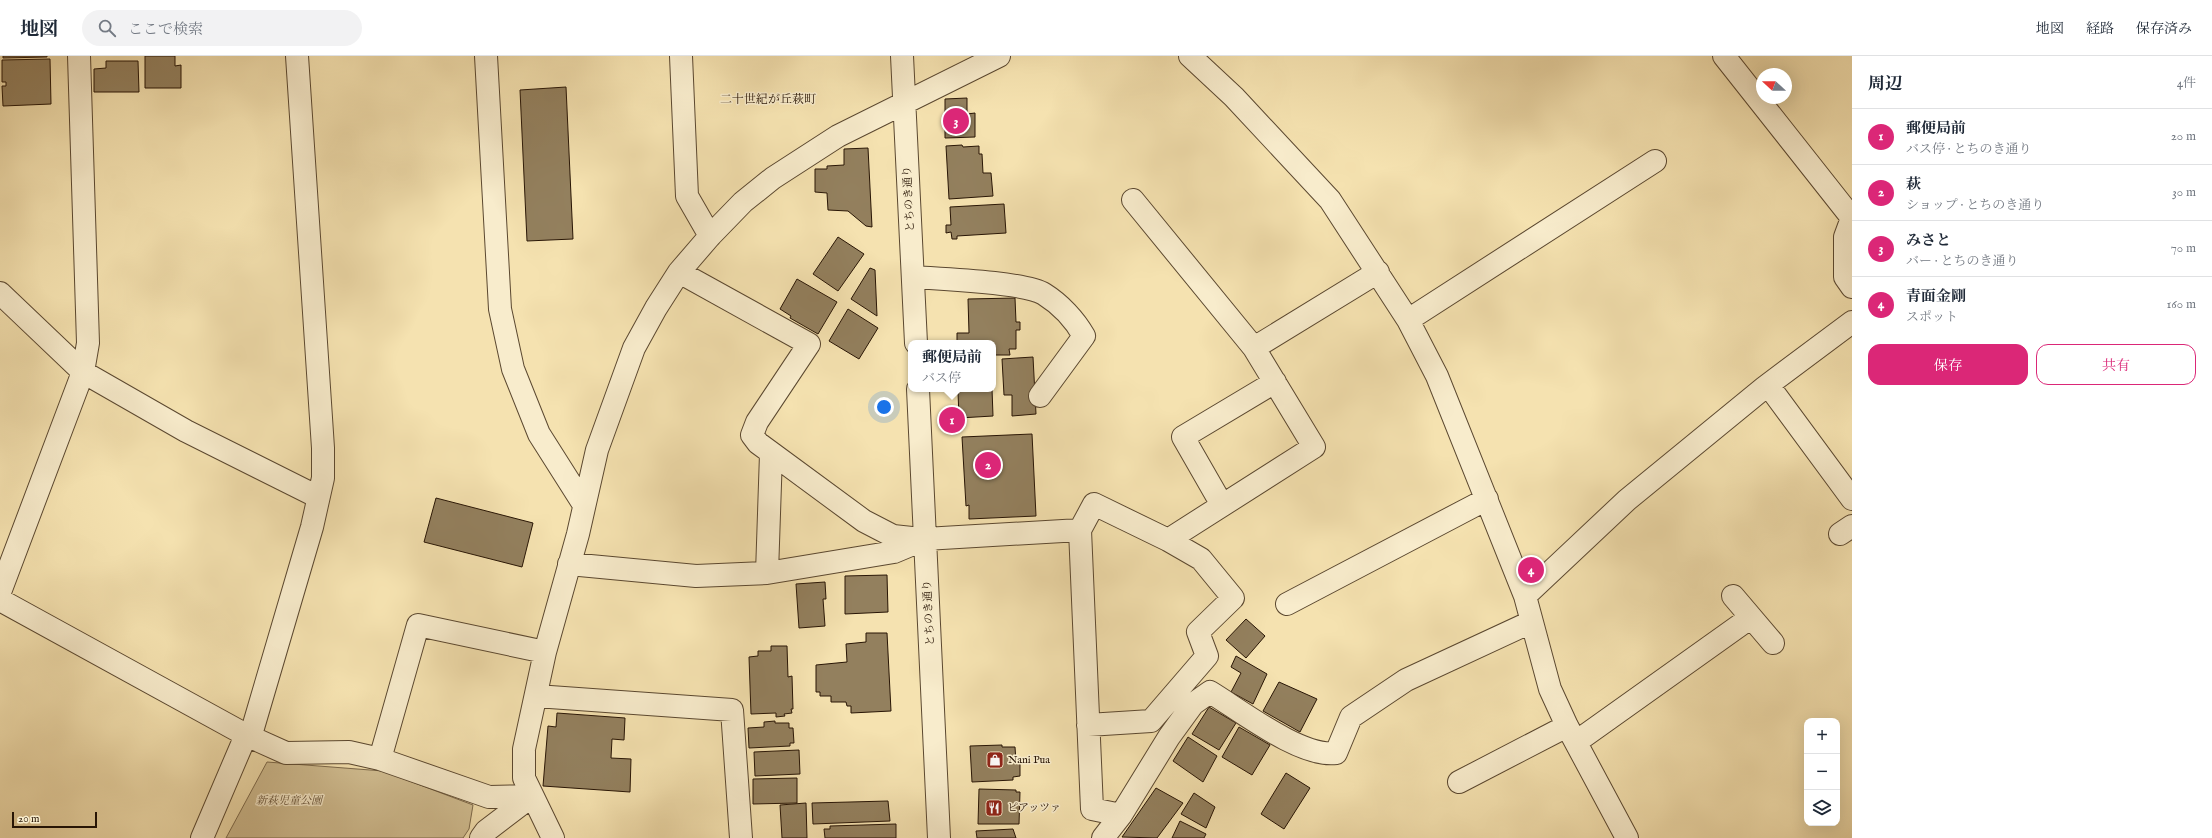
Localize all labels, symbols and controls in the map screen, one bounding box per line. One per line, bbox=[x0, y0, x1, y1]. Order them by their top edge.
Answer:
search box bbox=[82, 10, 362, 46]
icon: search bbox=[96, 17, 118, 39]
text: 地図 bbox=[20, 18, 58, 42]
text: ここで検索 bbox=[128, 20, 203, 39]
text: 地図 bbox=[2036, 20, 2064, 38]
text: 経路 bbox=[2086, 20, 2114, 38]
text: 保存済み bbox=[2136, 20, 2192, 38]
north arrow bbox=[1756, 68, 1792, 104]
text: 周辺 bbox=[1868, 74, 1902, 95]
text: 4件 bbox=[2177, 75, 2196, 92]
district label: 二十世紀が丘萩町 bbox=[720, 92, 816, 107]
pin: 3 bbox=[943, 106, 969, 136]
text: 郵便局前 bbox=[1906, 119, 1966, 138]
text: 1 bbox=[1879, 128, 1883, 145]
text: 20 m bbox=[2171, 128, 2196, 145]
text: バス停 · とちのき通り bbox=[1906, 141, 2032, 158]
street label: とちのき通り bbox=[900, 166, 918, 232]
text: 萩 bbox=[1906, 175, 1921, 194]
text: 2 bbox=[1878, 184, 1884, 201]
text: 30 m bbox=[2172, 184, 2196, 201]
text: ショップ · とちのき通り bbox=[1906, 197, 2044, 214]
text: みさと bbox=[1906, 231, 1951, 250]
text: 3 bbox=[1879, 240, 1883, 257]
text: 70 m bbox=[2171, 240, 2196, 257]
text: バー · とちのき通り bbox=[1906, 253, 2019, 270]
text: 青面金剛 bbox=[1906, 287, 1966, 306]
text: 4 bbox=[1878, 296, 1884, 313]
text: 160 m bbox=[2166, 296, 2196, 313]
text: スポット bbox=[1906, 309, 1958, 326]
popup bbox=[908, 340, 996, 392]
button: 保存 bbox=[1868, 344, 2028, 385]
button: 共有 bbox=[2036, 344, 2196, 385]
text: 郵便局前 bbox=[922, 348, 982, 367]
text: バス停 bbox=[922, 370, 961, 387]
your location bbox=[874, 397, 894, 417]
pin: 1 bbox=[939, 405, 965, 435]
pin: 2 bbox=[975, 450, 1001, 480]
pin: 4 bbox=[1518, 555, 1544, 585]
street label: とちのき通り bbox=[920, 580, 938, 646]
map controls bbox=[1804, 718, 1840, 826]
button: + bbox=[1804, 718, 1840, 754]
shop icon: Nani Pua bbox=[985, 750, 1005, 770]
place label: Nani Pua bbox=[1008, 753, 1050, 767]
button: − bbox=[1804, 754, 1840, 790]
button: layers bbox=[1804, 790, 1840, 826]
park label: 新萩児童公園 bbox=[256, 794, 324, 808]
restaurant icon: ピアッツァ bbox=[984, 798, 1004, 818]
place label: ピアッツァ bbox=[1007, 801, 1061, 815]
scale bar bbox=[12, 810, 97, 829]
text: 20 m bbox=[18, 812, 39, 826]

